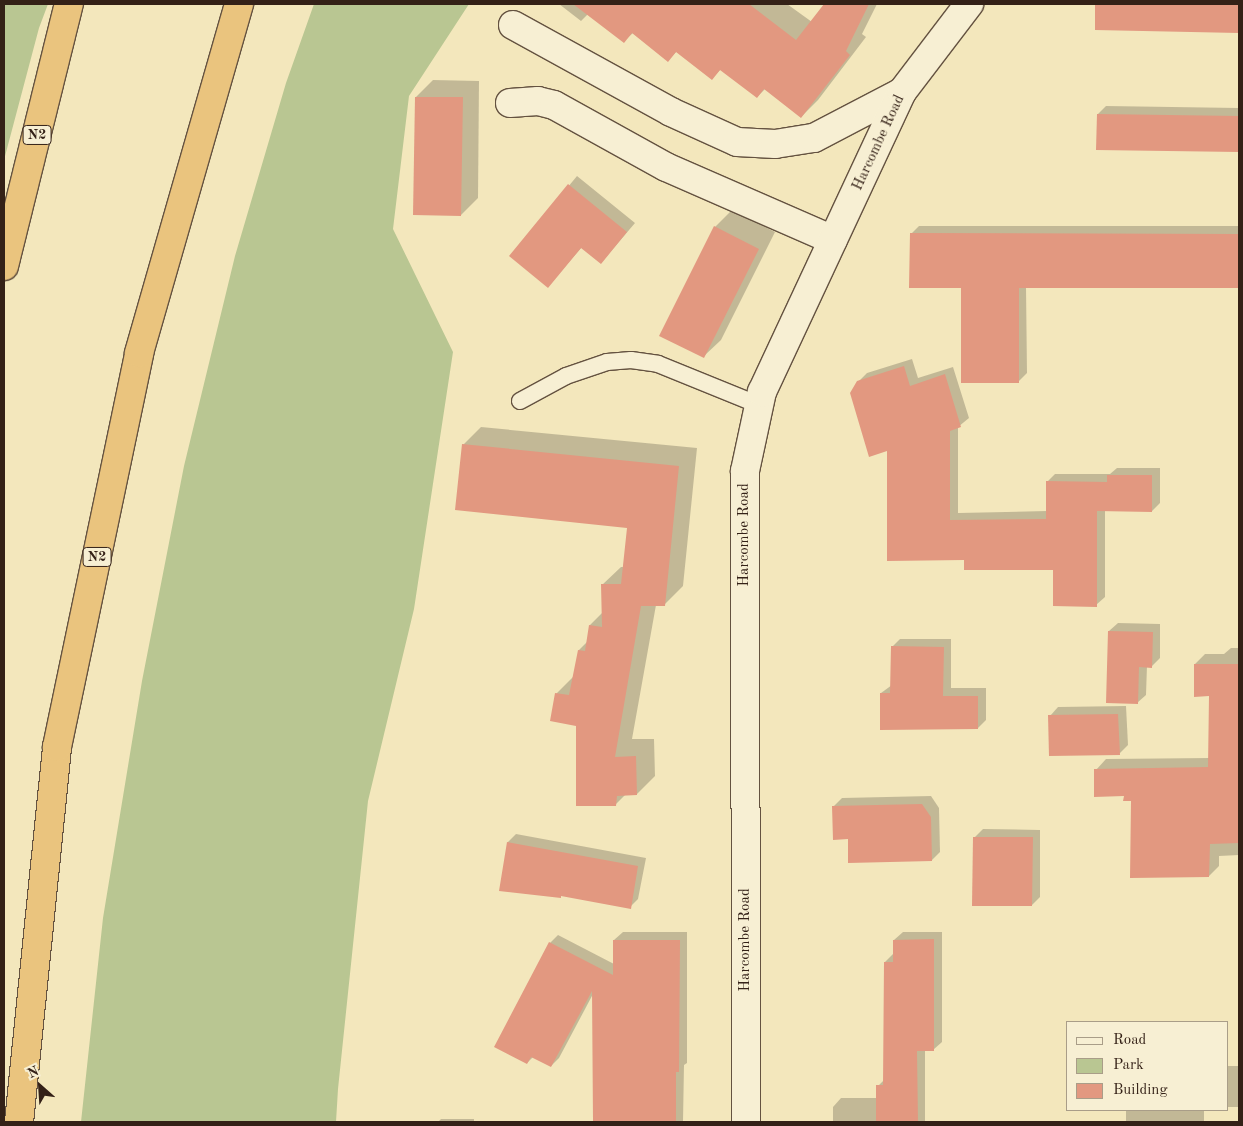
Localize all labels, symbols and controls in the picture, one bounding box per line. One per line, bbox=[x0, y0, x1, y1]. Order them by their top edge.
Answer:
street label: Harcombe Road bbox=[849, 92, 909, 194]
road number: N2 bbox=[22, 124, 52, 146]
street label: Harcombe Road bbox=[736, 483, 754, 587]
road number: N2 bbox=[82, 546, 112, 568]
street label: Harcombe Road bbox=[737, 888, 755, 992]
legend bbox=[1066, 1021, 1228, 1111]
text: Road bbox=[1113, 1033, 1146, 1048]
text: Park bbox=[1113, 1058, 1144, 1073]
north arrow bbox=[15, 1061, 65, 1111]
text: N bbox=[26, 1064, 41, 1081]
text: Building bbox=[1113, 1083, 1168, 1098]

